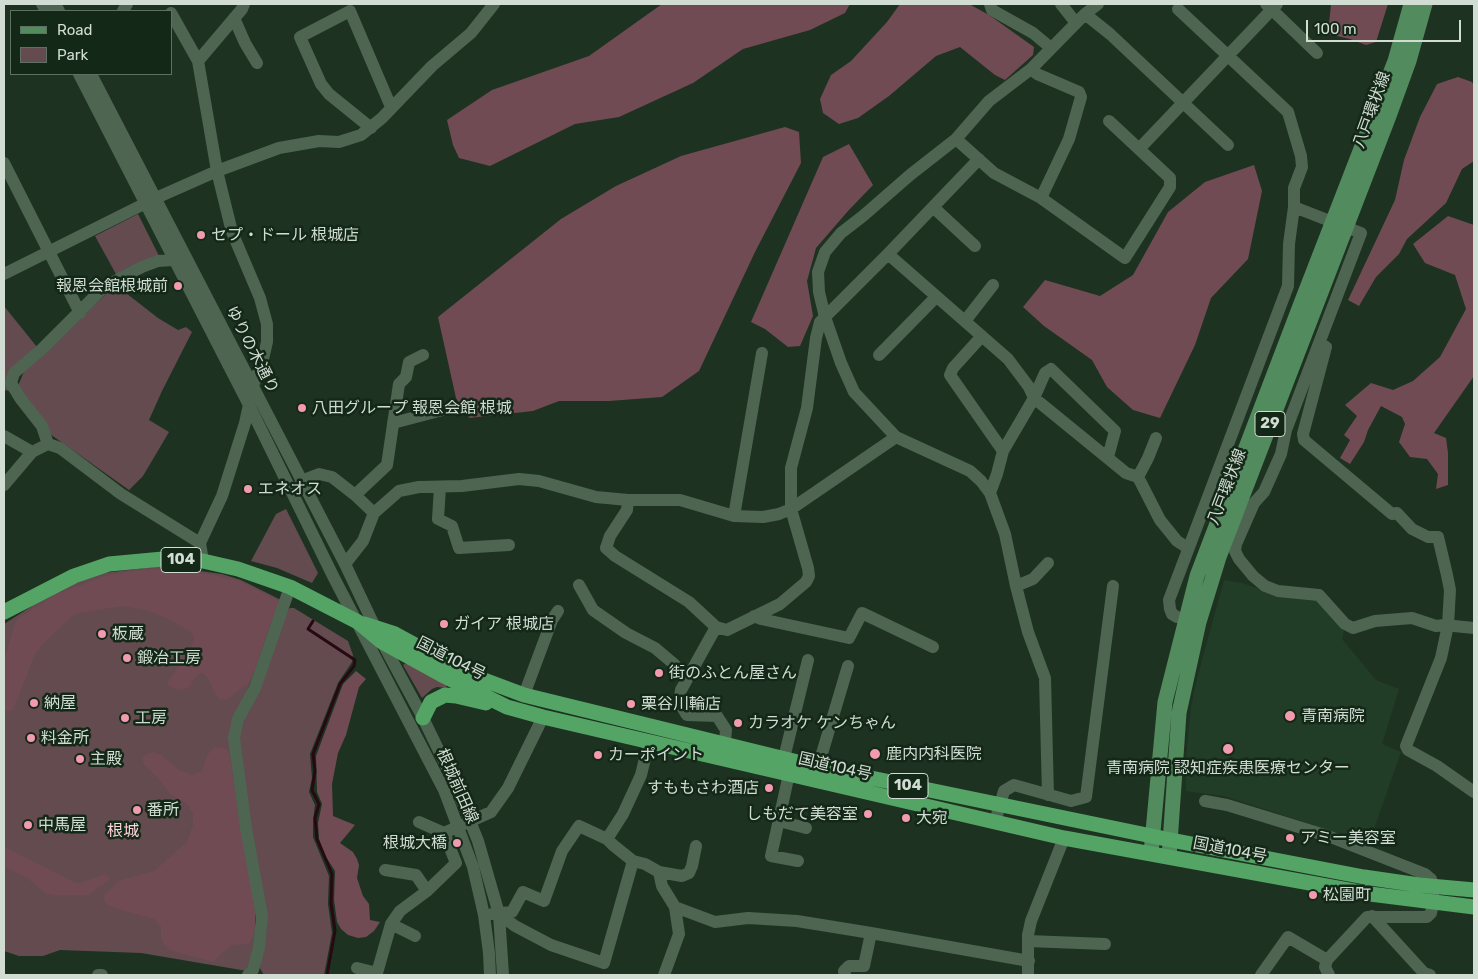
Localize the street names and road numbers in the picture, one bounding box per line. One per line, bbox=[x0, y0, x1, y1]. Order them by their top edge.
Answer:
street label: 八戸環状線 bbox=[1349, 69, 1395, 151]
street label: ゆりの木通り bbox=[222, 303, 282, 397]
road number: 29 bbox=[1255, 412, 1285, 436]
street label: 八戸環状線 bbox=[1204, 446, 1250, 528]
road number: 104 bbox=[161, 548, 201, 572]
street label: 国道104号 bbox=[413, 633, 489, 685]
street label: 根城前田線 bbox=[432, 746, 482, 826]
street label: 国道104号 bbox=[796, 749, 874, 785]
road number: 104 bbox=[888, 774, 928, 798]
street label: 国道104号 bbox=[1191, 833, 1269, 867]

